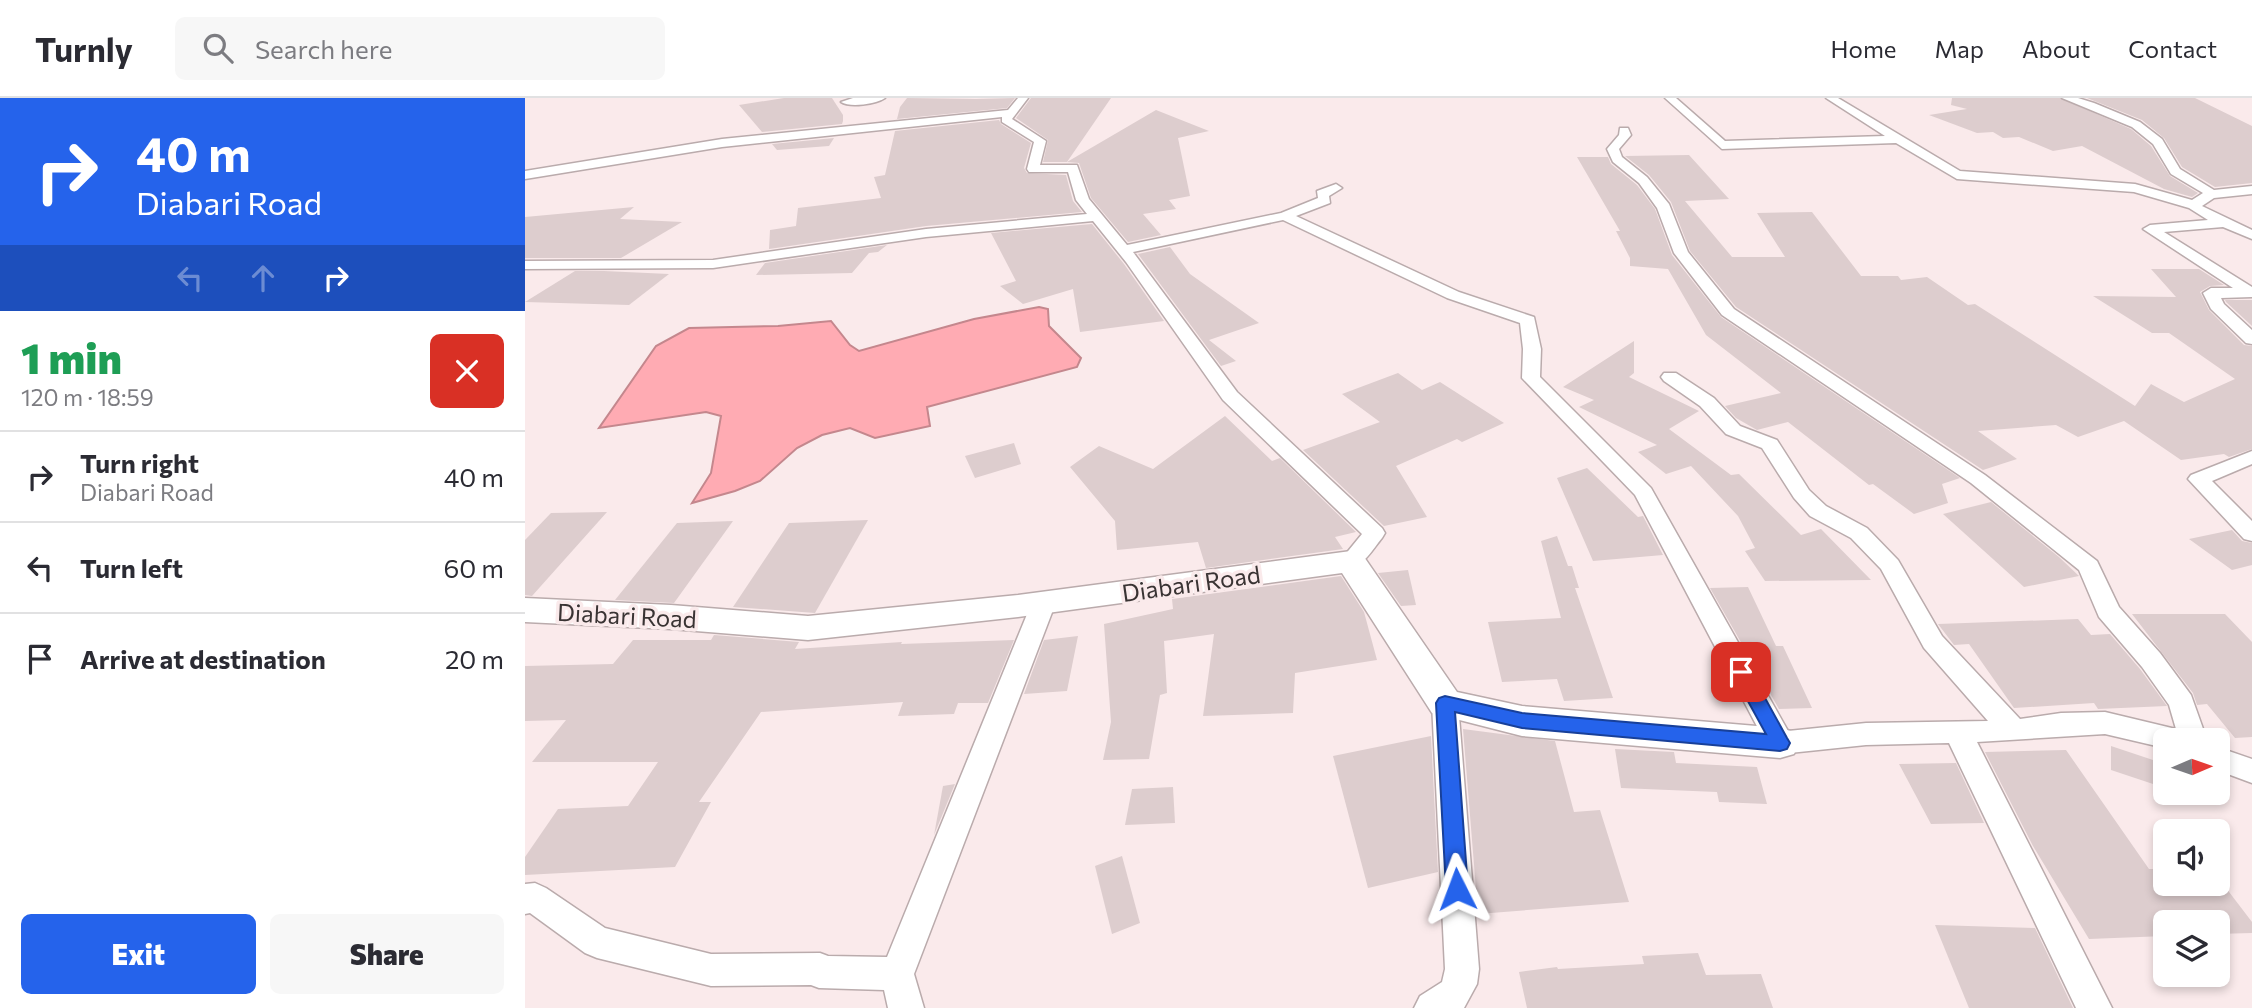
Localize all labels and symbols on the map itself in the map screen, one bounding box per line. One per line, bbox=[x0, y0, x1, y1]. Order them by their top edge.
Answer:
street label: Diabari Road bbox=[1120, 559, 1262, 607]
street label: Diabari Road bbox=[557, 597, 697, 633]
pin bbox=[1711, 642, 1771, 702]
north arrow bbox=[2153, 728, 2229, 805]
position arrow bbox=[1420, 852, 1494, 926]

